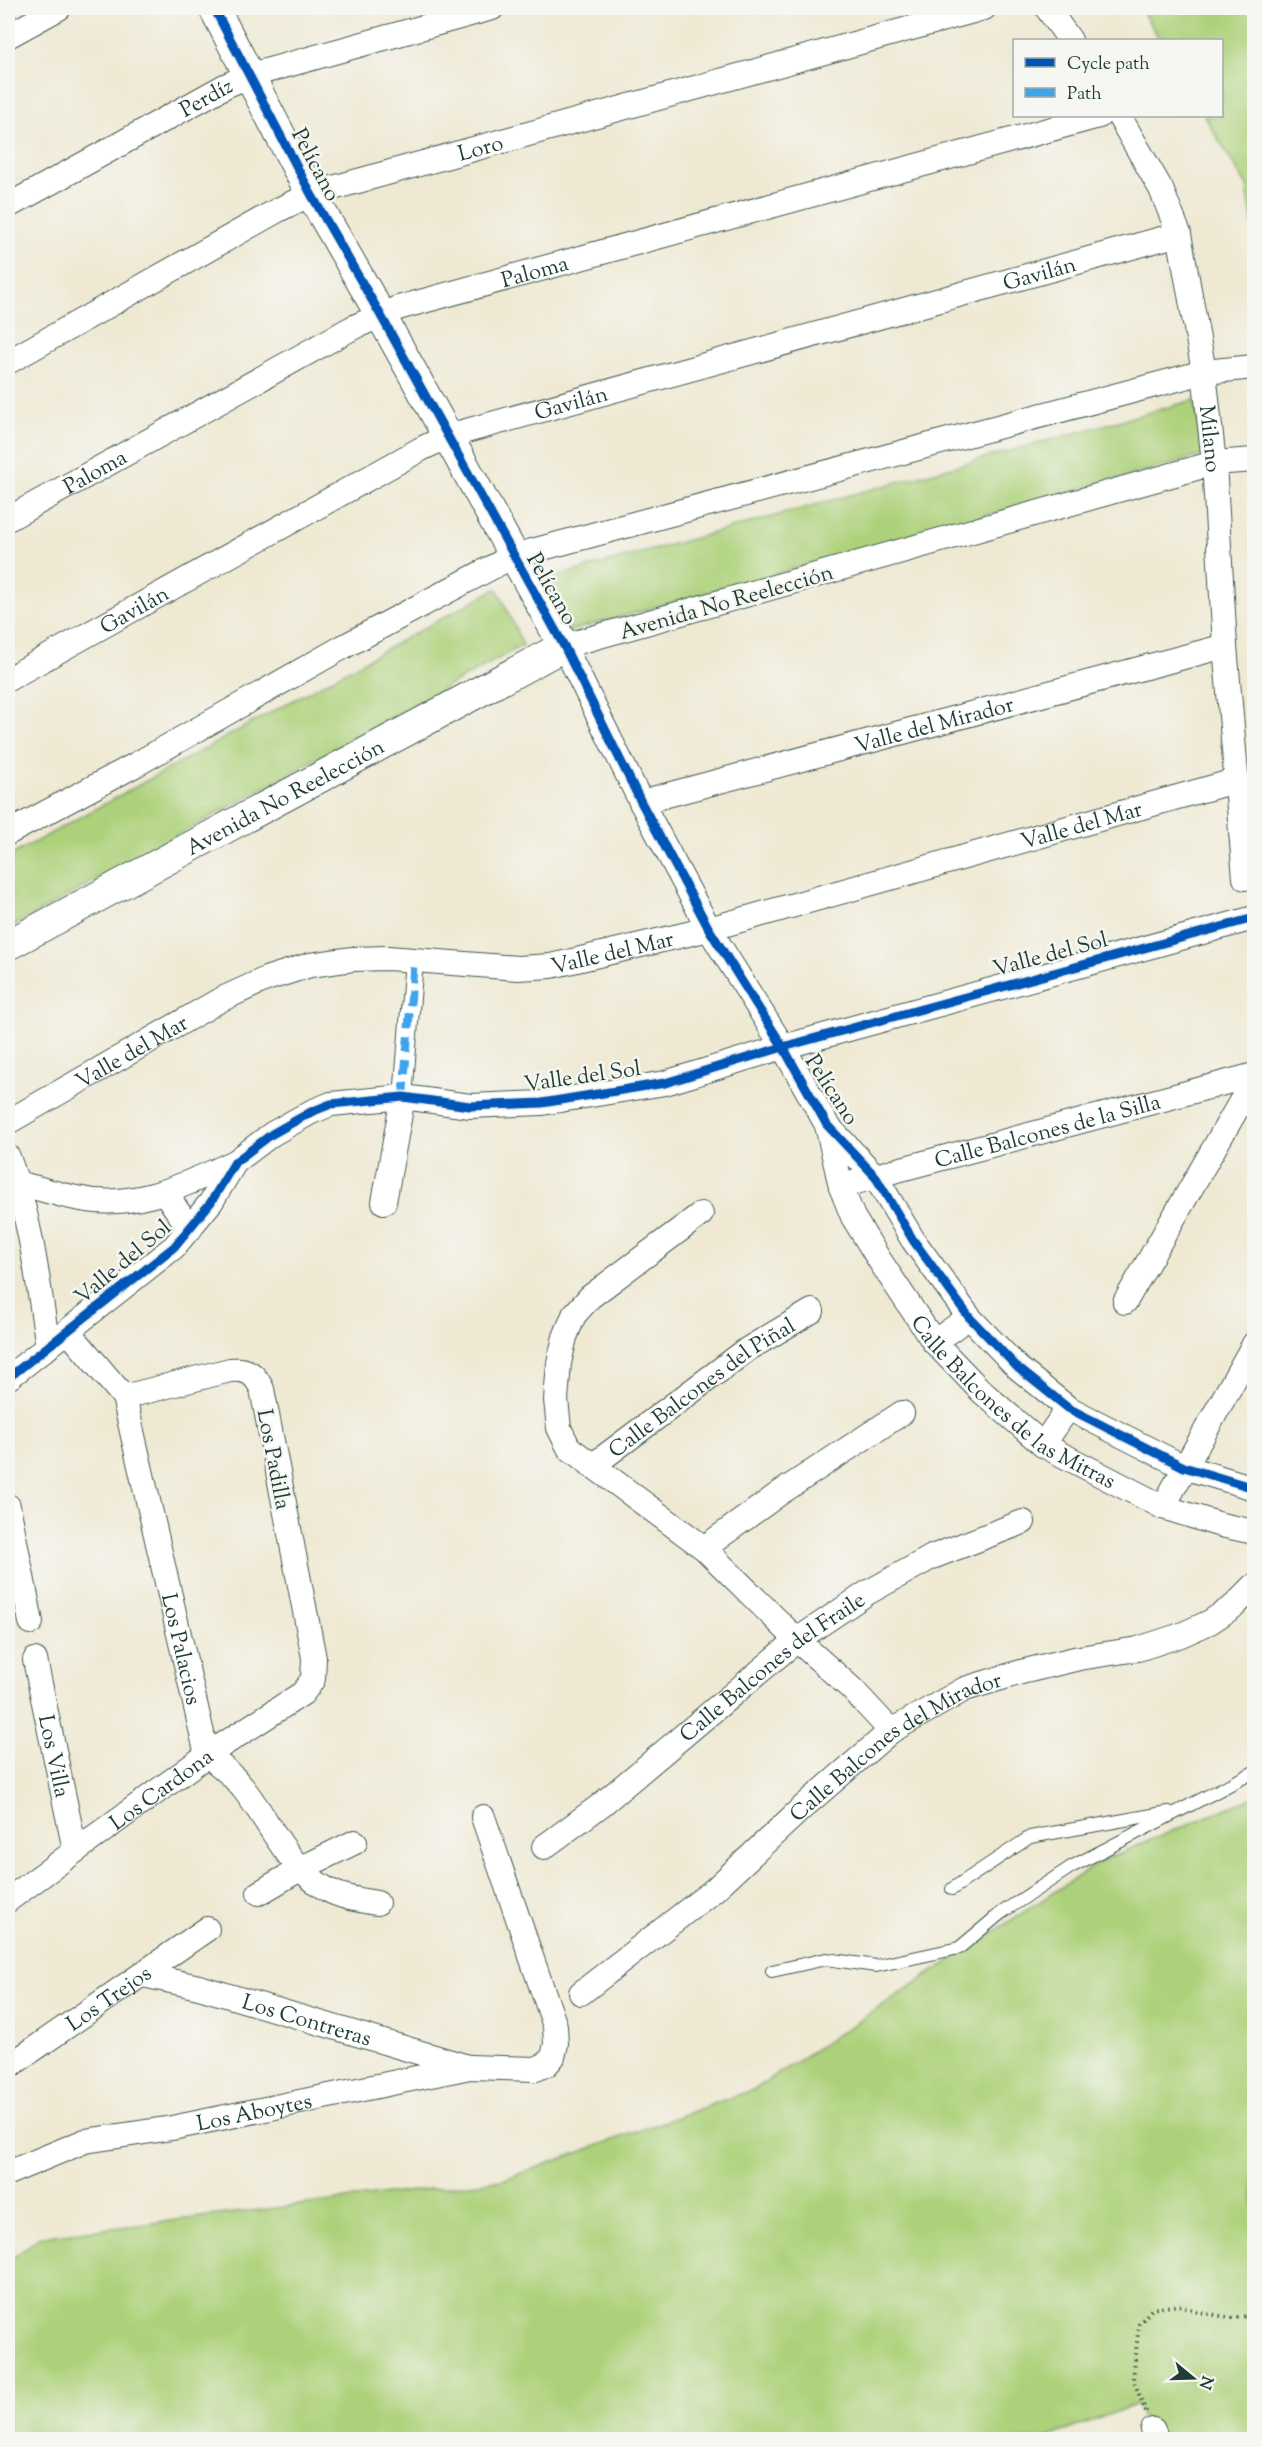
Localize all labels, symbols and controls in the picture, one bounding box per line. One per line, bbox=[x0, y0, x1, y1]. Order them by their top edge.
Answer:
legend bbox=[1013, 39, 1223, 117]
text: Cycle path bbox=[1067, 52, 1150, 78]
street label: Perdíz bbox=[175, 71, 239, 127]
text: Path bbox=[1067, 82, 1102, 108]
street label: Pelícano bbox=[282, 123, 347, 208]
street label: Loro bbox=[455, 129, 507, 172]
street label: Paloma bbox=[498, 249, 572, 298]
street label: Gavilán bbox=[1000, 250, 1080, 301]
street label: Gavilán bbox=[531, 380, 612, 430]
street label: Milano bbox=[1189, 404, 1228, 473]
street label: Paloma bbox=[58, 443, 134, 504]
street label: Pelícano bbox=[517, 547, 584, 632]
street label: Avenida No Reelección bbox=[616, 558, 837, 650]
street label: Gavilán bbox=[95, 579, 176, 644]
street label: Valle del Mirador bbox=[851, 690, 1018, 763]
street label: Avenida No Reelección bbox=[181, 732, 391, 865]
street label: Valle del Mar bbox=[1017, 795, 1146, 859]
street label: Valle del Mar bbox=[548, 925, 677, 984]
street label: Valle del Sol bbox=[990, 925, 1112, 987]
street label: Valle del Mar bbox=[70, 1009, 195, 1099]
street label: Pelícano bbox=[796, 1049, 865, 1132]
street label: Valle del Sol bbox=[522, 1054, 643, 1102]
street label: Calle Balcones de la Silla bbox=[931, 1088, 1165, 1178]
street label: Valle del Sol bbox=[68, 1213, 179, 1313]
street label: Calle Balcones de las Mitras bbox=[901, 1310, 1120, 1499]
street label: Calle Balcones del Piñal bbox=[603, 1311, 802, 1467]
street label: Los Padilla bbox=[247, 1407, 297, 1513]
street label: Calle Balcones del Fraile bbox=[674, 1585, 873, 1751]
street label: Los Palacios bbox=[151, 1590, 208, 1708]
street label: Calle Balcones del Mirador bbox=[784, 1666, 1006, 1831]
street label: Los Villa bbox=[28, 1712, 77, 1801]
street label: Los Cardona bbox=[104, 1742, 221, 1840]
street label: Los Trejos bbox=[61, 1959, 159, 2041]
street label: Los Contreras bbox=[238, 1988, 375, 2056]
street label: Los Aboytes bbox=[194, 2087, 315, 2142]
north arrow bbox=[1163, 2348, 1223, 2408]
text: N bbox=[1192, 2372, 1218, 2392]

